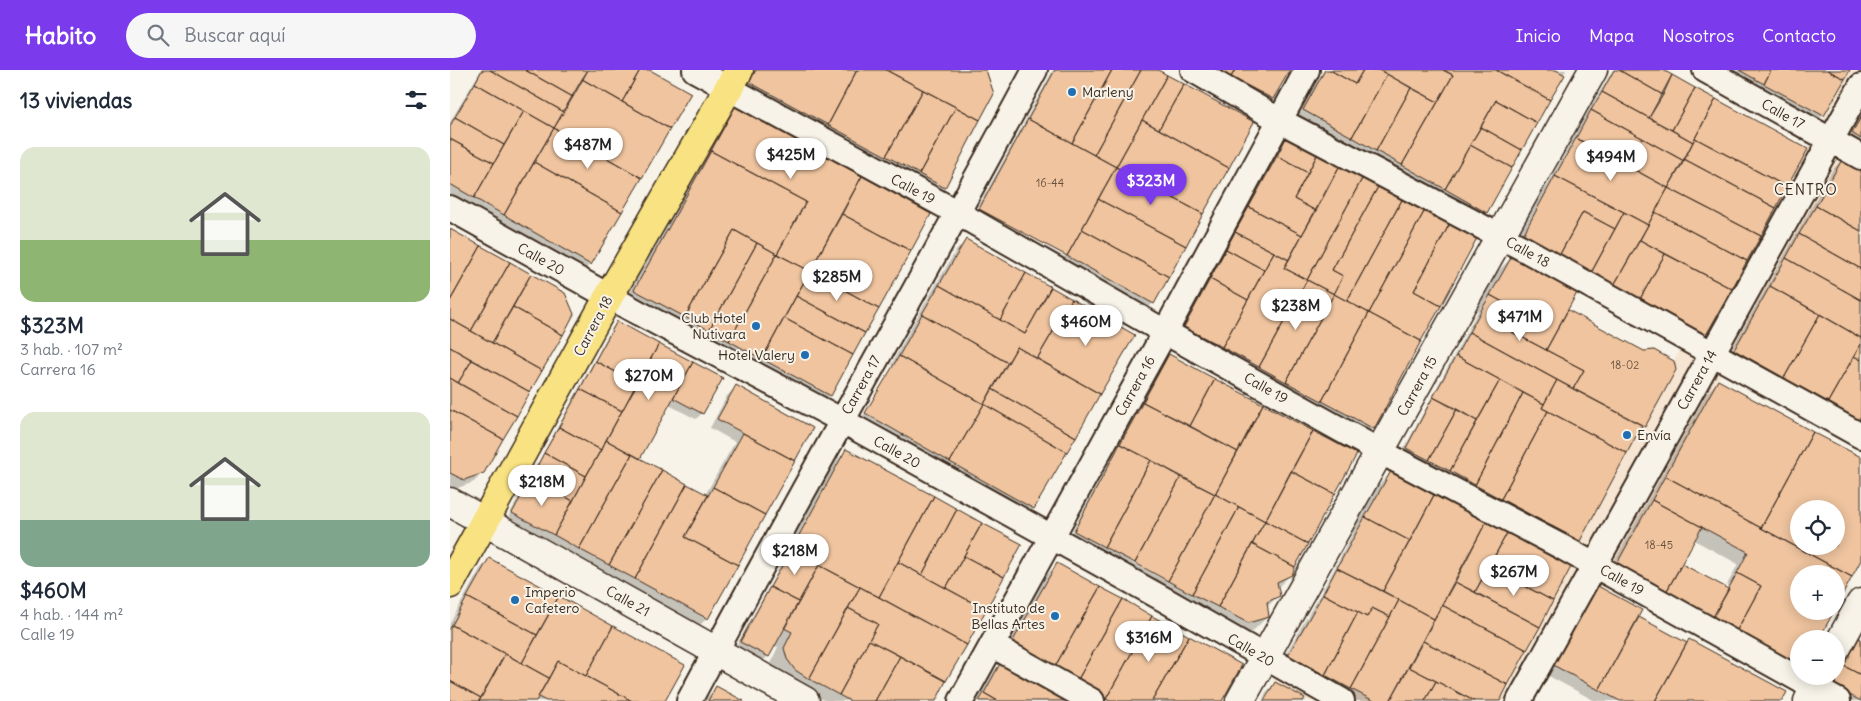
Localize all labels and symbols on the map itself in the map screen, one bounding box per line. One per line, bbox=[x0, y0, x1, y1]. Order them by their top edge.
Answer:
place label: Marleny bbox=[1082, 83, 1134, 101]
marker: Marleny bbox=[1066, 86, 1078, 98]
street label: Calle 17 bbox=[1758, 95, 1808, 133]
pin: $487M bbox=[553, 128, 623, 170]
pin: $425M bbox=[756, 138, 826, 180]
pin: $494M bbox=[1576, 140, 1646, 182]
pin: $323M bbox=[1116, 164, 1186, 206]
street label: Calle 19 bbox=[888, 170, 938, 208]
house number: 16-44 bbox=[1036, 176, 1064, 190]
district label: CENTRO bbox=[1774, 180, 1838, 199]
street label: Calle 18 bbox=[1503, 233, 1553, 271]
street label: Calle 20 bbox=[514, 239, 568, 279]
pin: $285M bbox=[802, 260, 872, 302]
pin: $238M bbox=[1261, 288, 1331, 331]
street label: Carrera 18 bbox=[570, 293, 616, 359]
pin: $471M bbox=[1485, 300, 1555, 342]
pin: $460M bbox=[1051, 304, 1121, 347]
place label: Club Hotel Nutivara bbox=[681, 309, 746, 343]
marker: Club Hotel Nutivara bbox=[750, 320, 762, 332]
place label: Hotel Valery bbox=[718, 346, 795, 364]
street label: Carrera 14 bbox=[1673, 347, 1721, 413]
marker: Hotel Valery bbox=[799, 349, 811, 361]
street label: Carrera 17 bbox=[837, 352, 885, 418]
street label: Carrera 16 bbox=[1111, 353, 1159, 419]
street label: Carrera 15 bbox=[1393, 353, 1441, 419]
pin: $270M bbox=[614, 358, 684, 401]
house number: 18-02 bbox=[1611, 358, 1639, 372]
street label: Calle 19 bbox=[1241, 369, 1291, 407]
place label: Envía bbox=[1637, 426, 1671, 444]
marker: Envía bbox=[1621, 429, 1633, 441]
street label: Calle 20 bbox=[870, 432, 924, 472]
pin: $218M bbox=[507, 464, 577, 507]
pin: $218M bbox=[760, 534, 830, 576]
house number: 18-45 bbox=[1645, 538, 1673, 552]
pin: $267M bbox=[1479, 554, 1549, 597]
street label: Calle 19 bbox=[1597, 561, 1647, 599]
street label: Calle 21 bbox=[603, 582, 653, 620]
place label: Imperio Cafetero bbox=[525, 583, 580, 617]
marker: Imperio Cafetero bbox=[509, 594, 521, 606]
place label: Instituto de Bellas Artes bbox=[971, 599, 1045, 633]
marker: Instituto de Bellas Artes bbox=[1049, 610, 1061, 622]
pin: $316M bbox=[1114, 620, 1184, 663]
street label: Calle 20 bbox=[1224, 629, 1278, 671]

